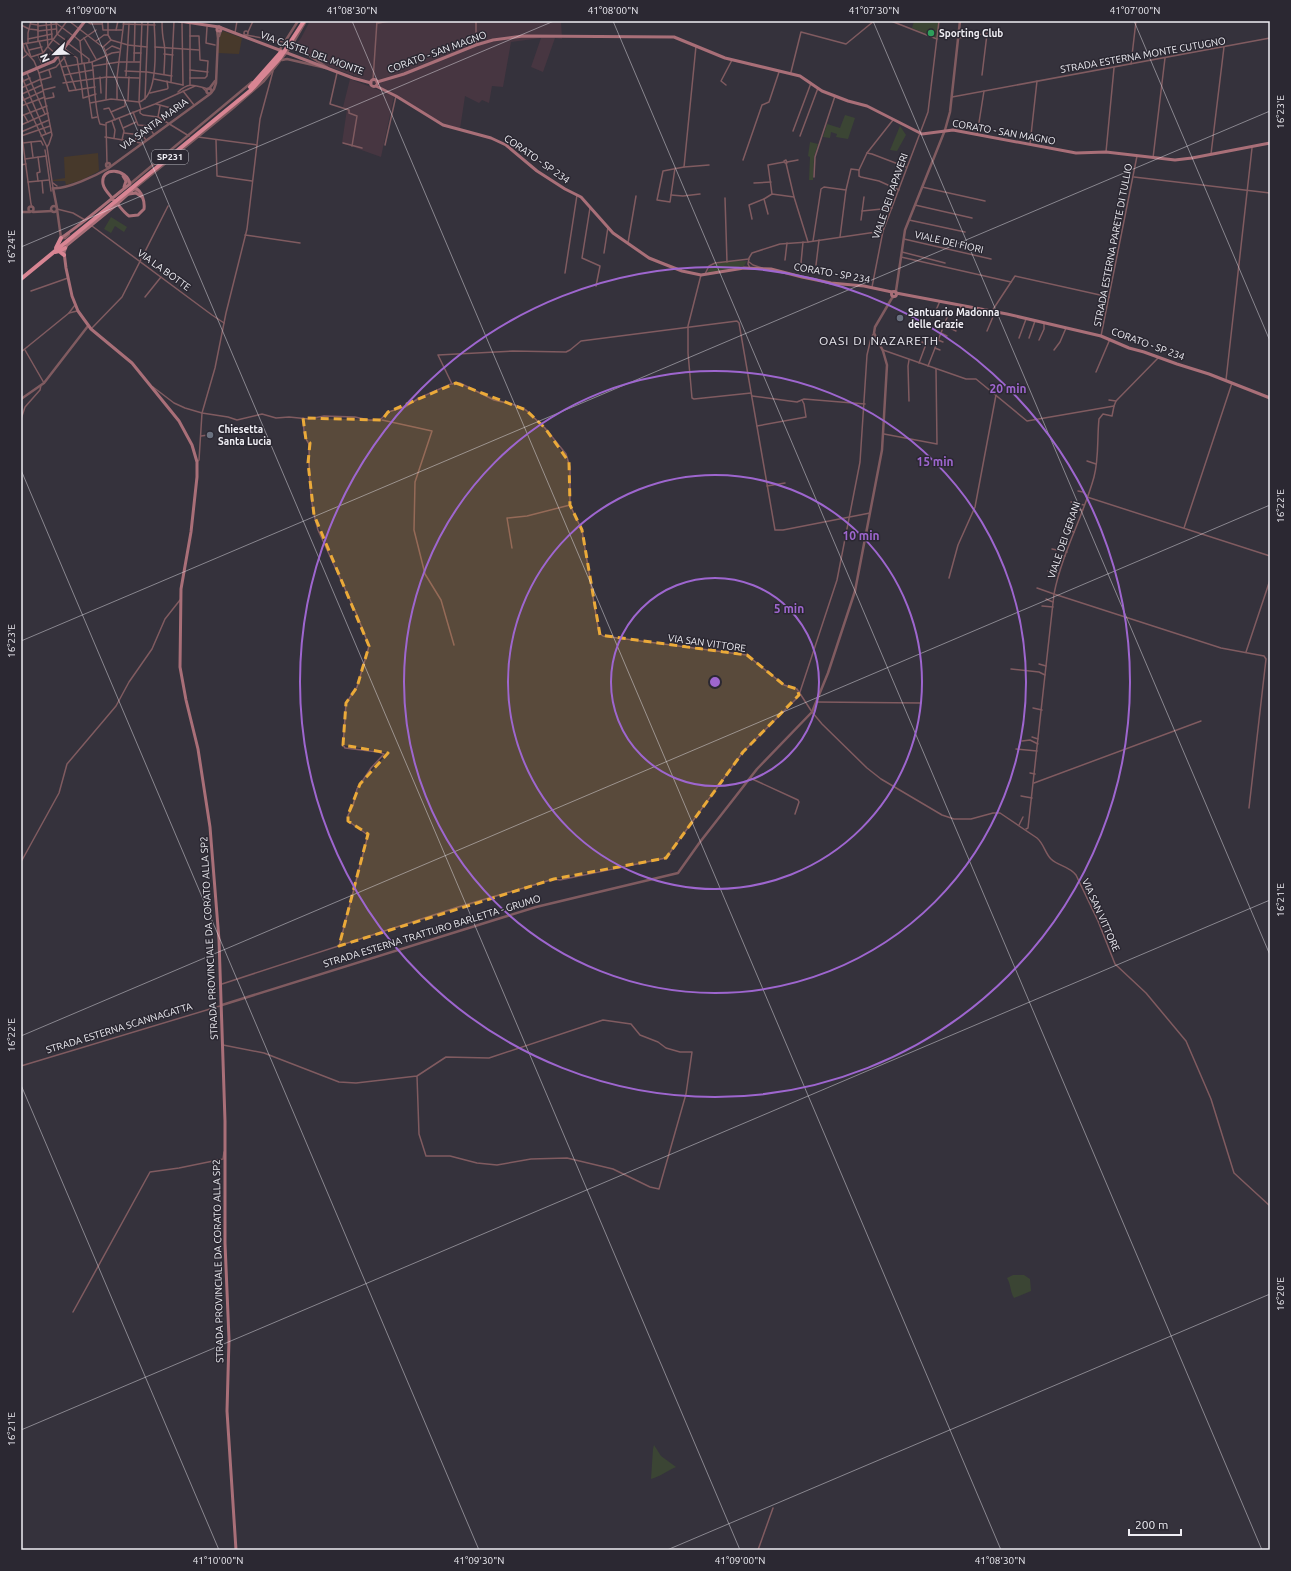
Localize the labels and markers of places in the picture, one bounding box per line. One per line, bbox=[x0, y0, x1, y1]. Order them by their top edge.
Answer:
marker: Sporting Club bbox=[926, 28, 936, 38]
place label: Sporting Club bbox=[939, 28, 1003, 39]
place label: Santuario Madonna delle Grazie bbox=[908, 307, 999, 330]
marker: Santuario Madonna delle Grazie bbox=[895, 313, 905, 323]
place label: Chiesetta Santa Lucia bbox=[218, 424, 271, 447]
marker: Chiesetta Santa Lucia bbox=[205, 430, 215, 440]
centre of rings bbox=[708, 675, 722, 689]

